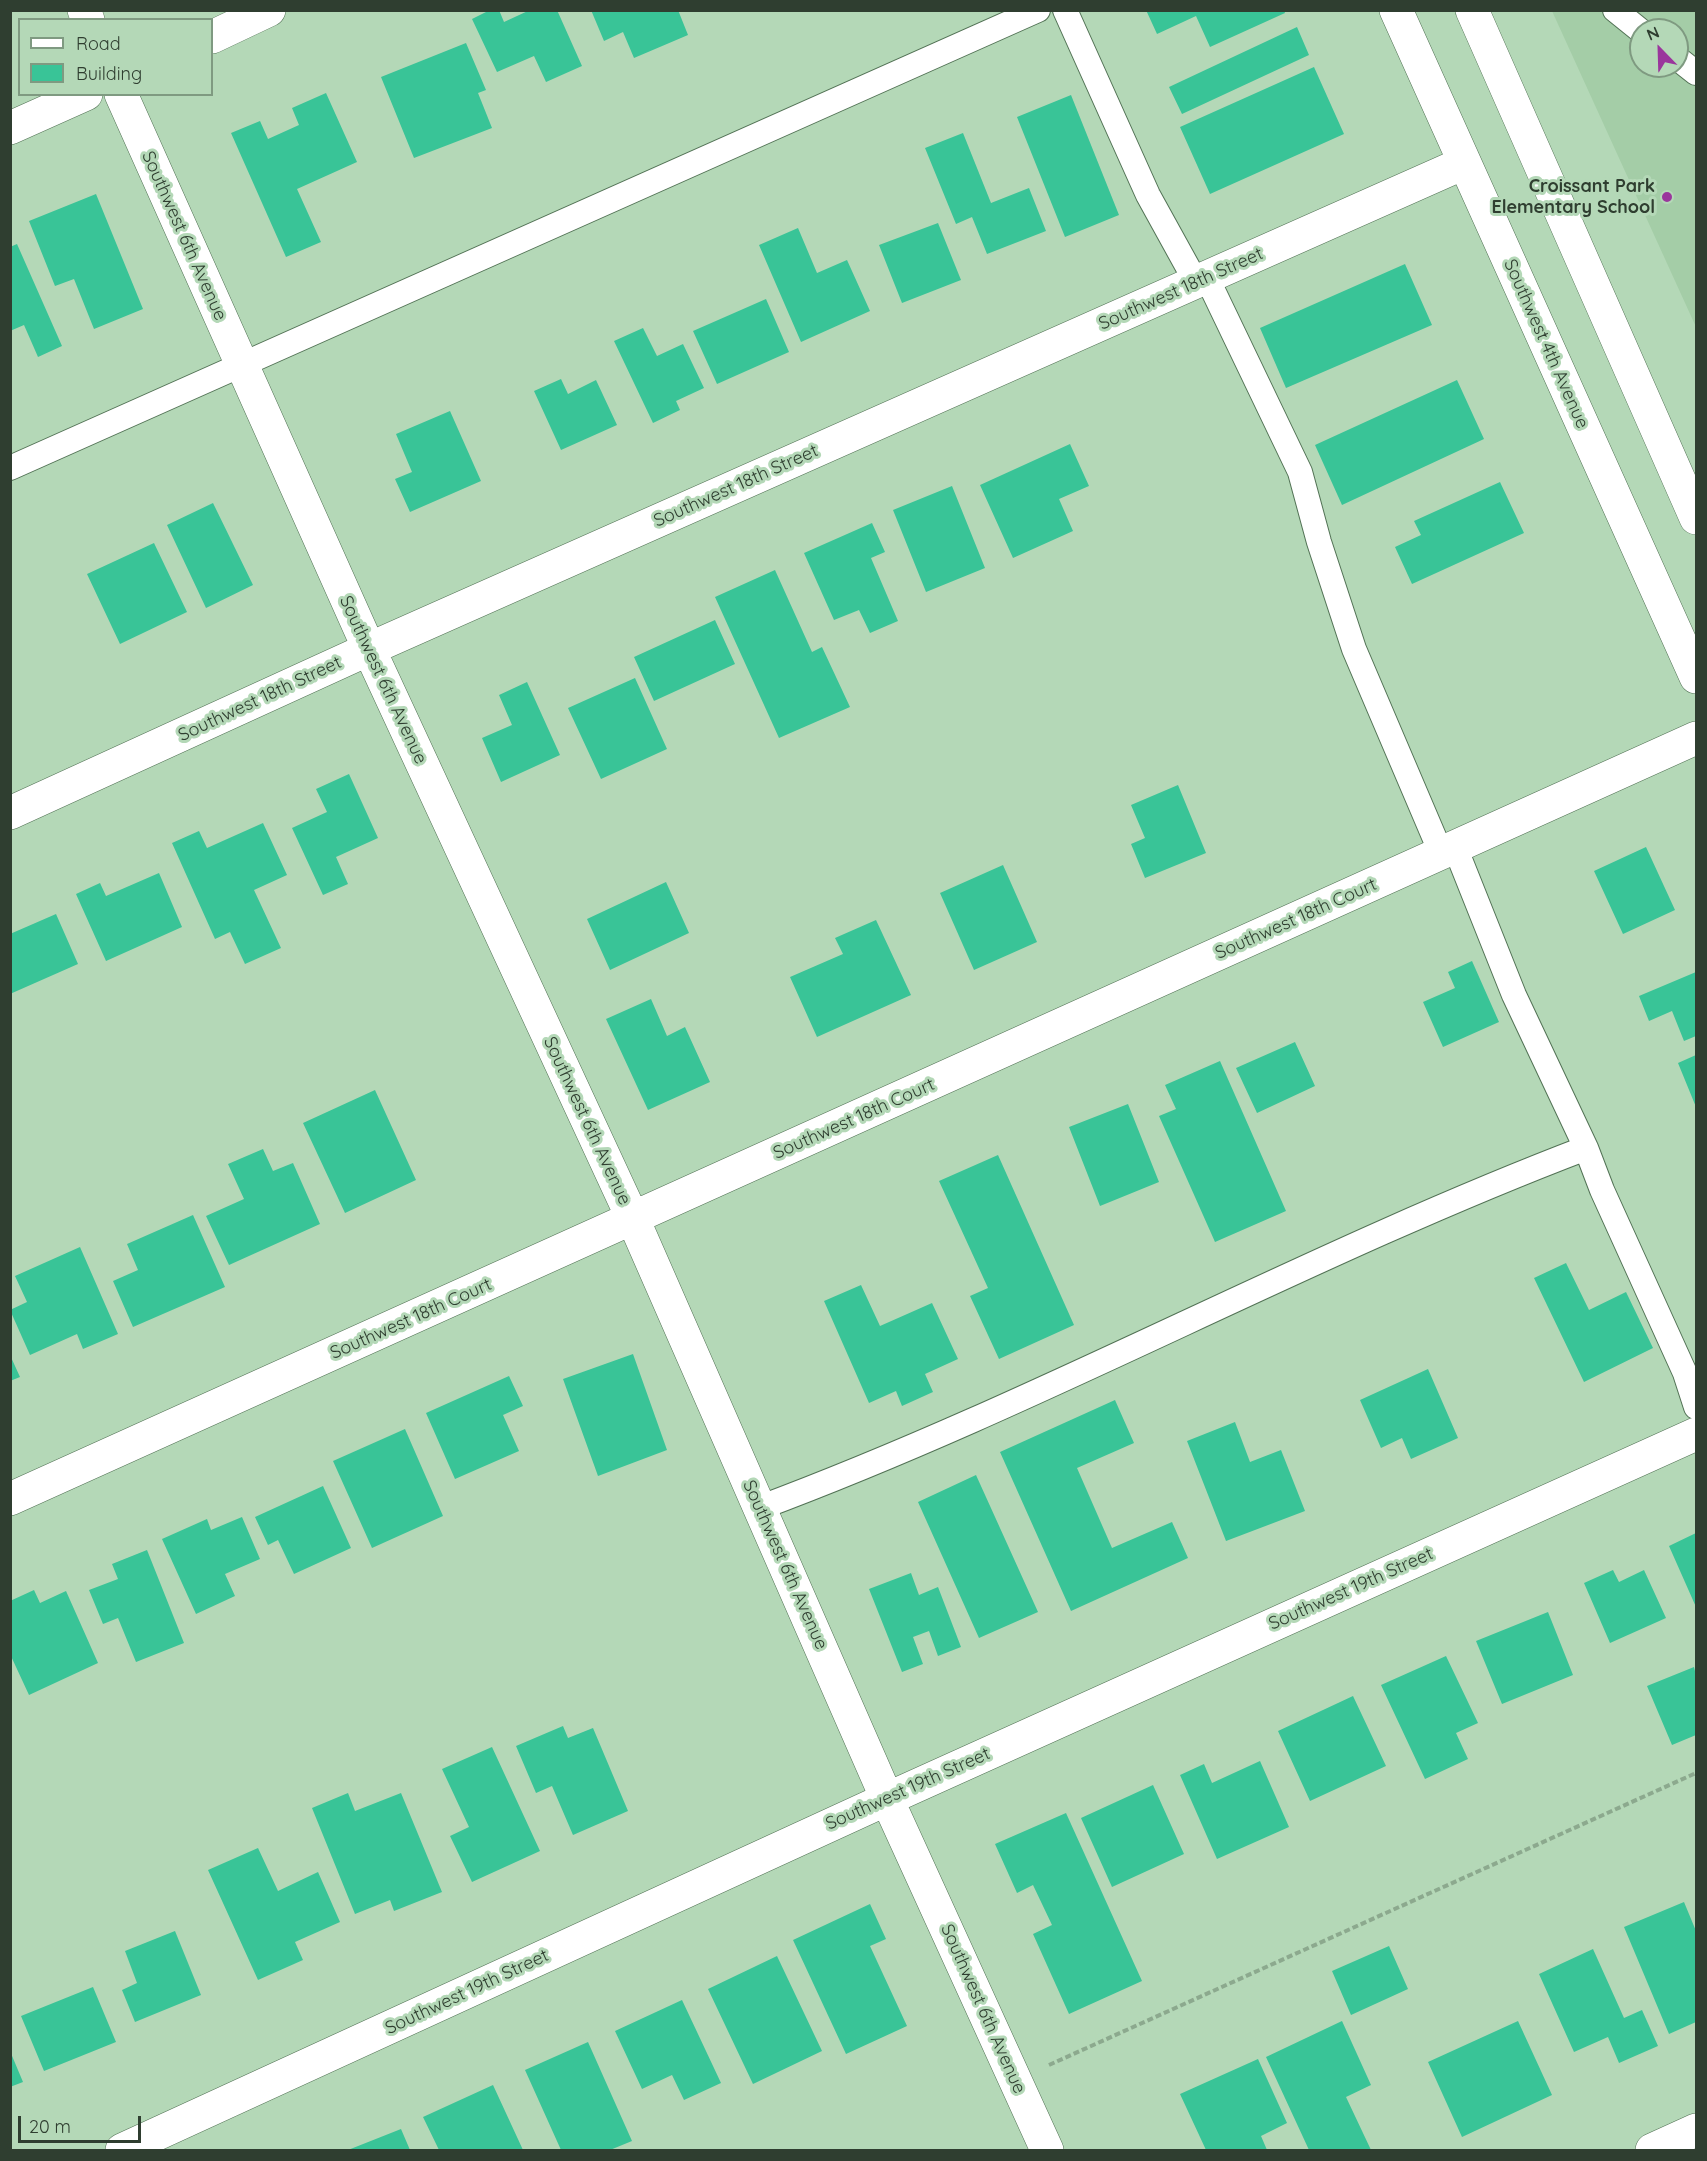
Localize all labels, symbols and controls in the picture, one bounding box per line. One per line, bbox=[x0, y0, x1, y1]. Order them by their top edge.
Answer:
legend bbox=[18, 18, 213, 96]
north arrow bbox=[1629, 18, 1689, 78]
text: N bbox=[1643, 22, 1662, 45]
text: Road bbox=[76, 32, 121, 55]
text: Building bbox=[76, 62, 142, 85]
street label: Southwest 6th Avenue bbox=[137, 148, 231, 324]
place label: Croissant Park Elementary School bbox=[1491, 176, 1655, 219]
marker: Croissant Park Elementary School bbox=[1660, 190, 1674, 204]
street label: Southwest 18th Street bbox=[1096, 243, 1266, 335]
street label: Southwest 4th Avenue bbox=[1499, 256, 1593, 432]
street label: Southwest 18th Street bbox=[651, 440, 821, 532]
street label: Southwest 6th Avenue bbox=[334, 592, 432, 768]
street label: Southwest 18th Street bbox=[175, 652, 345, 746]
street label: Southwest 18th Court bbox=[1212, 874, 1380, 964]
street label: Southwest 6th Avenue bbox=[538, 1033, 636, 1209]
street label: Southwest 18th Court bbox=[770, 1074, 938, 1164]
street label: Southwest 18th Court bbox=[327, 1274, 495, 1364]
street label: Southwest 6th Avenue bbox=[738, 1477, 832, 1653]
street label: Southwest 19th Street bbox=[1265, 1543, 1437, 1635]
street label: Southwest 19th Street bbox=[822, 1743, 994, 1835]
street label: Southwest 6th Avenue bbox=[936, 1921, 1030, 2097]
street label: Southwest 19th Street bbox=[382, 1945, 552, 2039]
scale bar bbox=[21, 2104, 144, 2142]
text: 20 m bbox=[29, 2115, 71, 2138]

